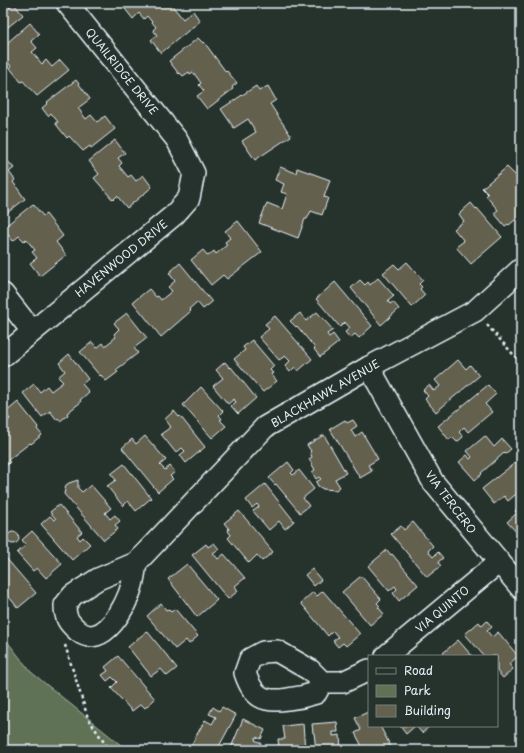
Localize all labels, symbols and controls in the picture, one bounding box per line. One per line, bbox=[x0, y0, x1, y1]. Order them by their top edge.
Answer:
street label: QUAILRIDGE DRIVE bbox=[82, 24, 162, 118]
street label: HAVENWOOD DRIVE bbox=[71, 215, 171, 301]
street label: BLACKHAWK AVENUE bbox=[267, 355, 383, 431]
street label: VIA TERCERO bbox=[422, 467, 480, 537]
street label: VIA QUINTO bbox=[411, 581, 473, 637]
legend bbox=[368, 655, 498, 727]
text: Road bbox=[404, 661, 433, 679]
text: Park bbox=[404, 681, 431, 699]
text: Building bbox=[404, 701, 451, 719]

